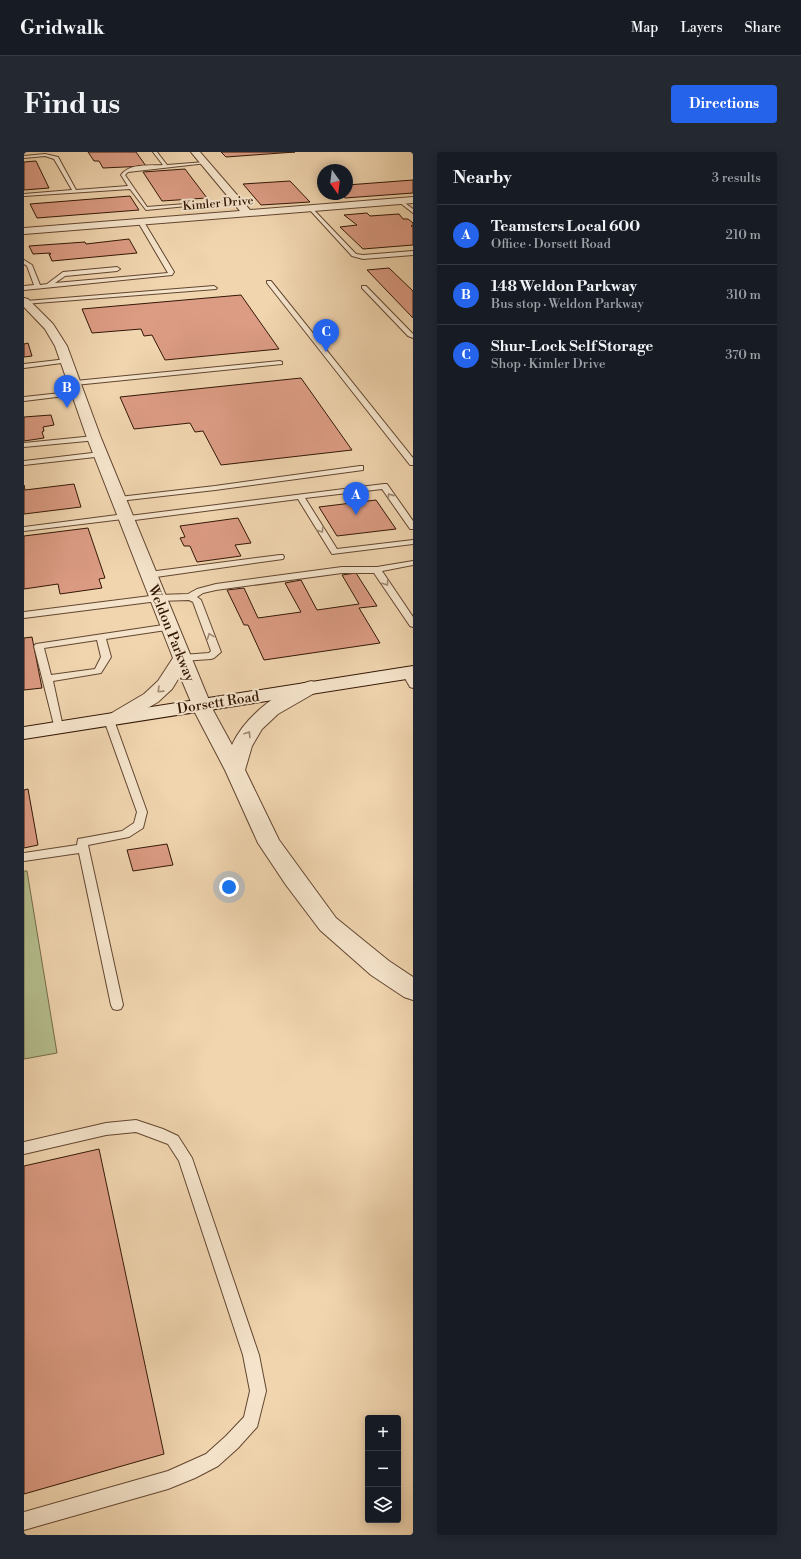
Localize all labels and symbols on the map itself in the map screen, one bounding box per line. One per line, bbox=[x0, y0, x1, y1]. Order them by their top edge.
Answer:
north arrow bbox=[317, 164, 353, 200]
street label: Kimler Drive bbox=[182, 193, 254, 214]
pin: C bbox=[313, 319, 339, 352]
pin: B bbox=[54, 375, 80, 408]
pin: A bbox=[343, 482, 369, 515]
one-way arrow bbox=[388, 493, 395, 500]
one-way arrow bbox=[316, 526, 323, 533]
one-way arrow bbox=[381, 579, 389, 586]
street label: Weldon Parkway bbox=[143, 581, 199, 685]
one-way arrow bbox=[206, 632, 214, 639]
one-way arrow bbox=[157, 685, 165, 693]
street label: Dorsett Road bbox=[176, 688, 261, 718]
one-way arrow bbox=[244, 731, 251, 738]
your location bbox=[219, 877, 239, 897]

